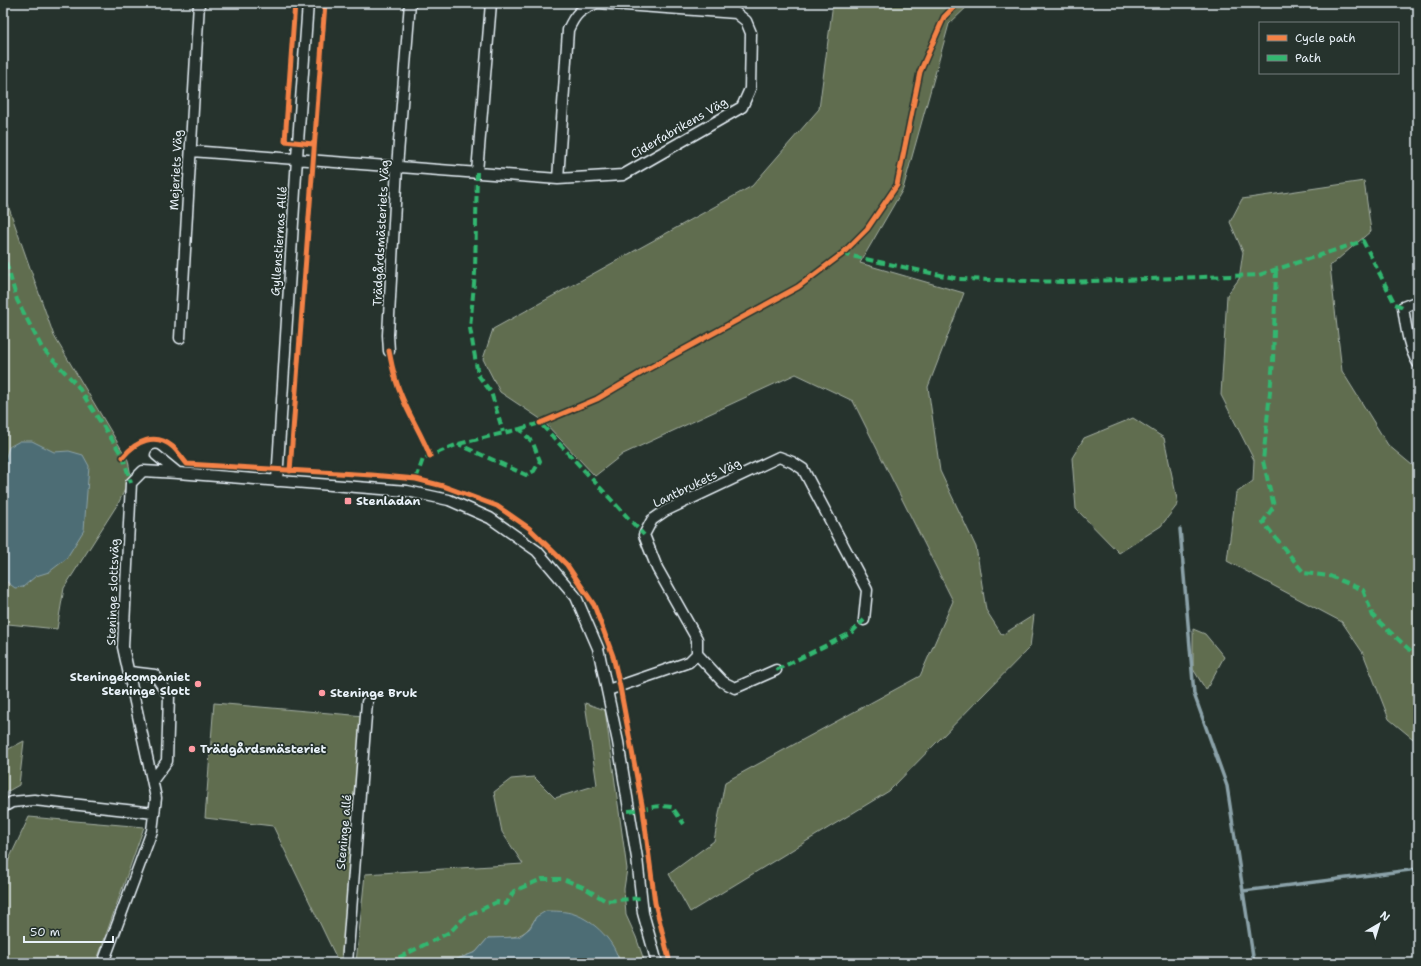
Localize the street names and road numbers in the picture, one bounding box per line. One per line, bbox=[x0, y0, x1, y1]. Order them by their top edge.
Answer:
street label: Ciderfabrikens Väg bbox=[628, 94, 730, 162]
street label: Mejeriets Väg bbox=[166, 129, 186, 211]
street label: Trädgårdsmästeriets Väg bbox=[369, 159, 393, 307]
street label: Gyllenstiernas Allé bbox=[267, 185, 291, 296]
street label: Lantbrukets Väg bbox=[650, 455, 744, 511]
street label: Steninge slottsväg bbox=[103, 538, 123, 646]
street label: Steninge allé bbox=[333, 794, 355, 870]

